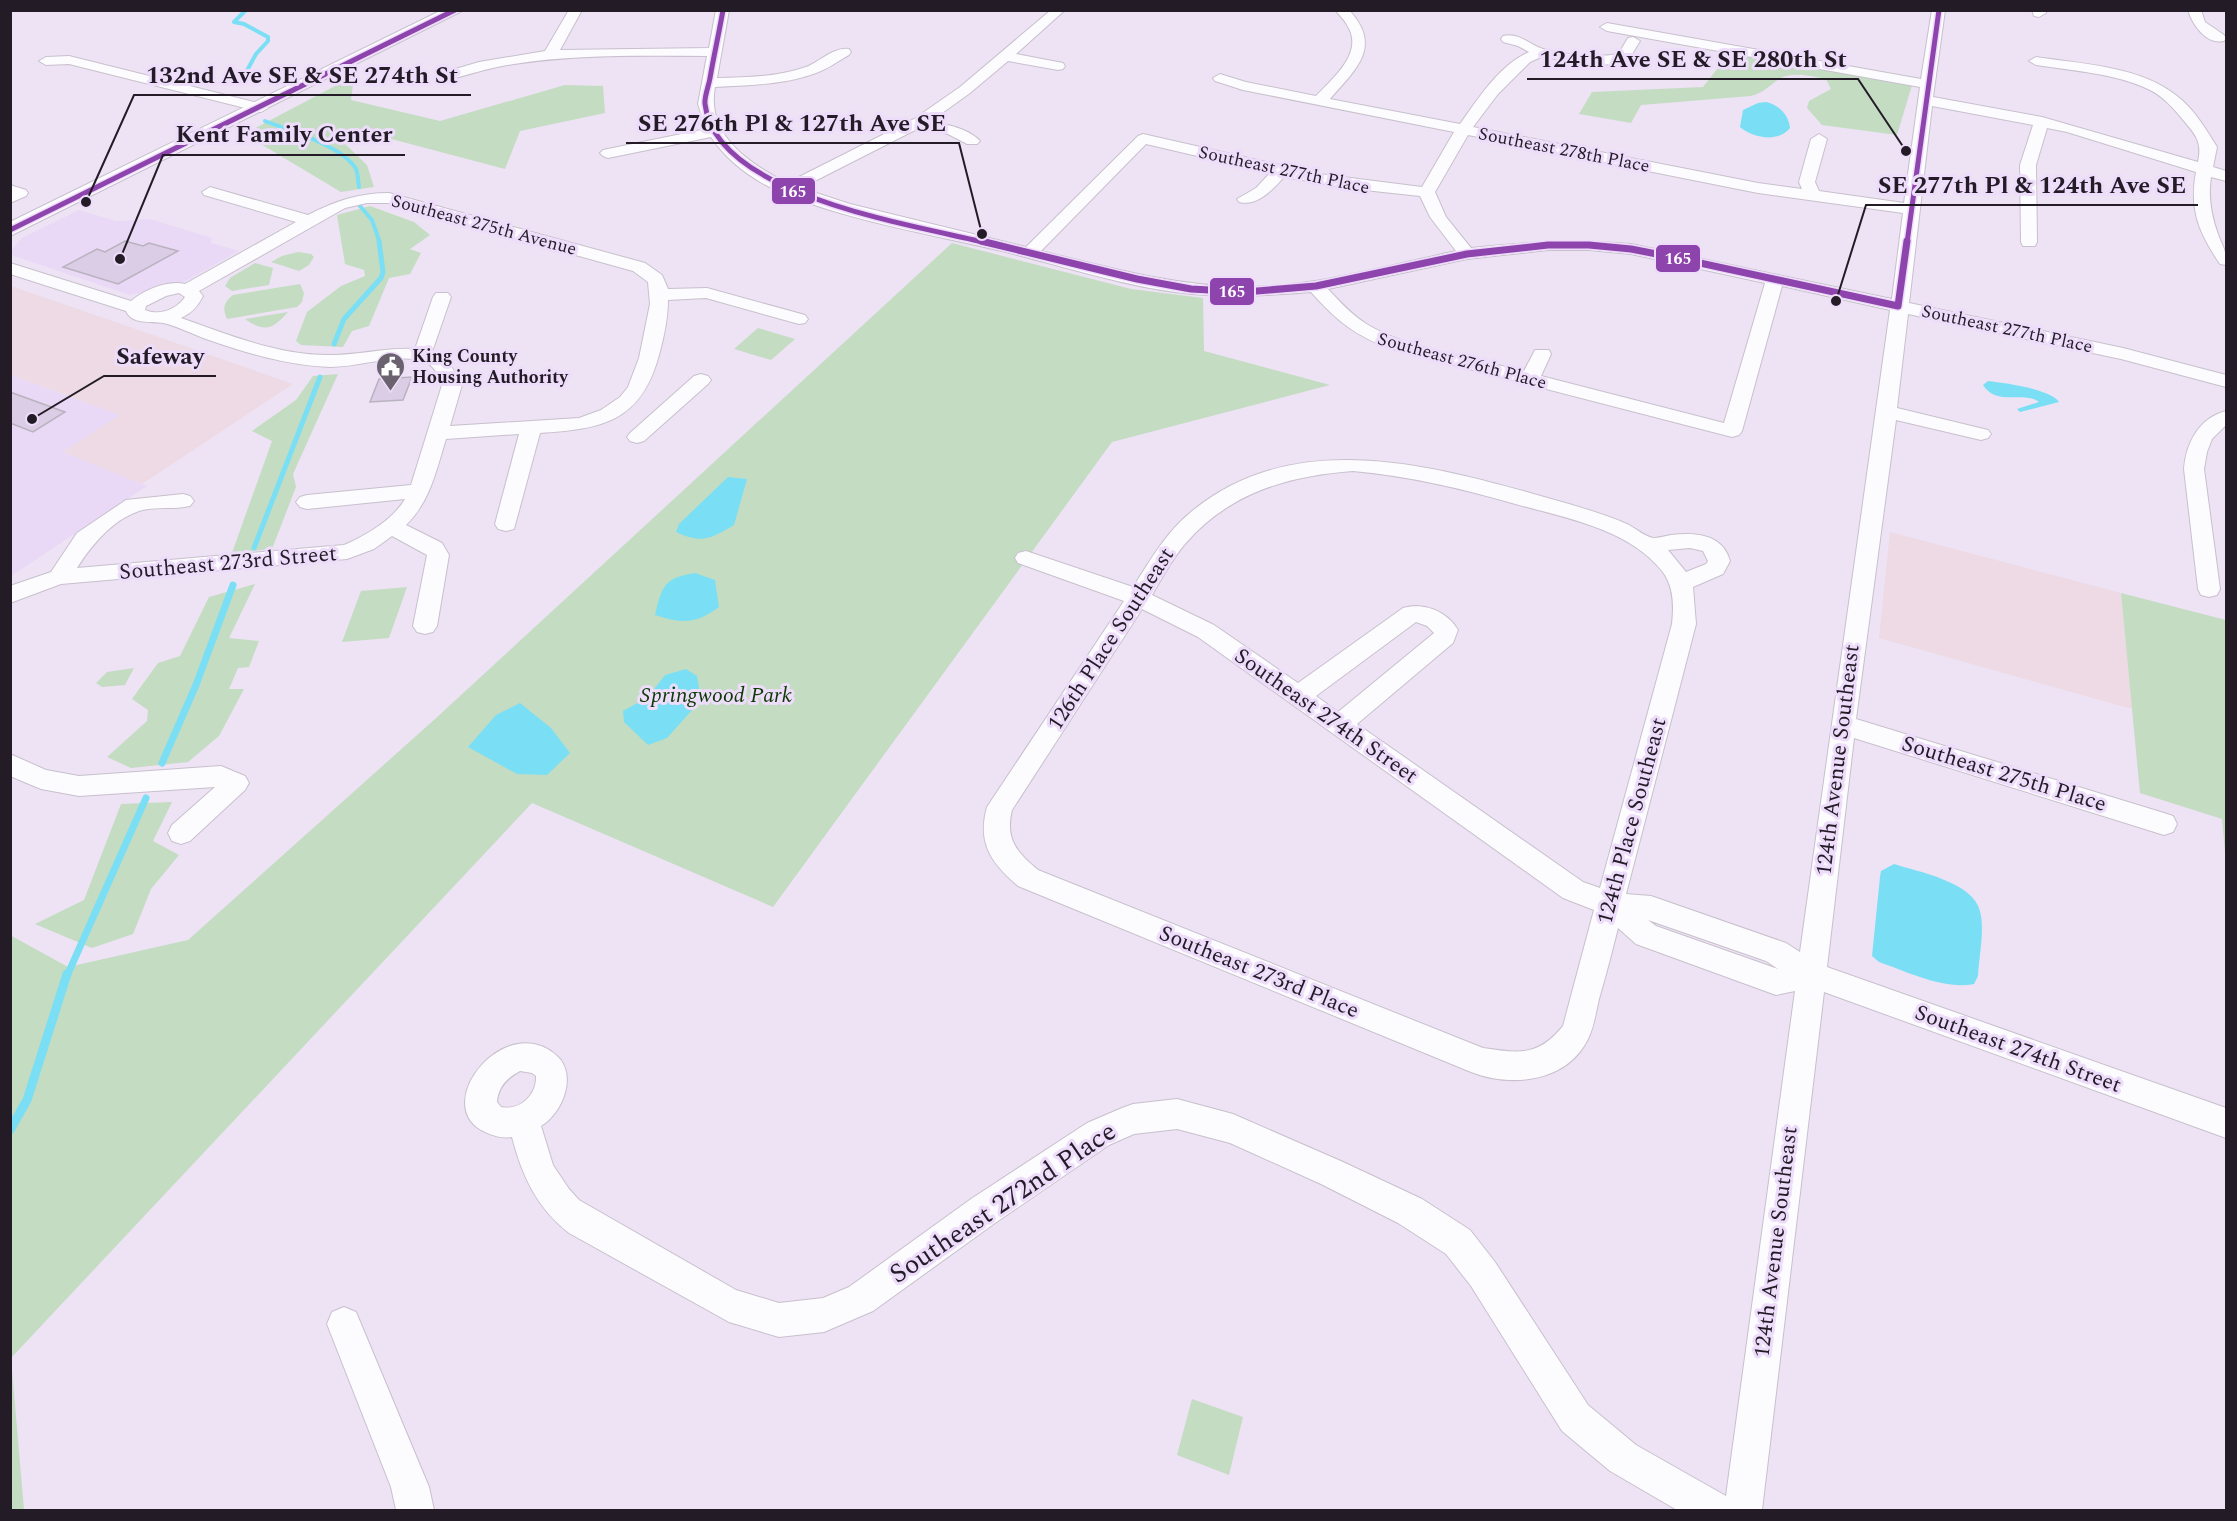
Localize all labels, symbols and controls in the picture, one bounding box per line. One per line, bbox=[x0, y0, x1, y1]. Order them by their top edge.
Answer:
callout: 124th Ave SE & SE 280th St bbox=[1527, 37, 1858, 79]
text: 124th Ave SE & SE 280th St bbox=[1539, 42, 1847, 78]
callout: 132nd Ave SE & SE 274th St bbox=[134, 53, 471, 95]
text: 132nd Ave SE & SE 274th St bbox=[146, 58, 458, 94]
callout: SE 276th Pl & 127th Ave SE bbox=[626, 101, 959, 143]
text: SE 276th Pl & 127th Ave SE bbox=[638, 106, 946, 142]
callout: Kent Family Center bbox=[163, 113, 405, 155]
text: Kent Family Center bbox=[175, 117, 393, 153]
street label: Southeast 278th Place bbox=[1476, 120, 1652, 180]
street label: Southeast 277th Place bbox=[1196, 139, 1372, 201]
callout: SE 277th Pl & 124th Ave SE bbox=[1866, 163, 2198, 205]
text: SE 277th Pl & 124th Ave SE bbox=[1878, 168, 2186, 204]
line badge: 165 bbox=[771, 177, 816, 205]
text: 165 bbox=[780, 180, 806, 204]
street label: Southeast 275th Avenue bbox=[389, 187, 579, 263]
line badge: 165 bbox=[1655, 244, 1701, 273]
text: 165 bbox=[1665, 247, 1691, 271]
line badge: 165 bbox=[1209, 277, 1255, 306]
text: 165 bbox=[1219, 280, 1245, 304]
street label: Southeast 277th Place bbox=[1919, 298, 2095, 360]
street label: Southeast 276th Place bbox=[1375, 325, 1549, 397]
callout: Safeway bbox=[104, 334, 216, 376]
text: Safeway bbox=[116, 339, 206, 375]
place label: King County Housing Authority bbox=[412, 343, 569, 391]
public building icon: King County Housing Authority bbox=[375, 350, 407, 392]
street label: Southeast 273rd Street bbox=[118, 537, 338, 589]
street label: 126th Place Southeast bbox=[1039, 541, 1183, 737]
street label: Southeast 274th Street bbox=[1227, 640, 1425, 792]
street label: 124th Avenue Southeast bbox=[1807, 642, 1869, 878]
park label: Springwood Park bbox=[640, 679, 792, 712]
street label: 124th Place Southeast bbox=[1589, 714, 1675, 928]
street label: Southeast 275th Place bbox=[1898, 727, 2110, 821]
street label: Southeast 273rd Place bbox=[1154, 917, 1364, 1027]
street label: Southeast 274th Street bbox=[1910, 996, 2126, 1102]
street label: Southeast 272nd Place bbox=[881, 1111, 1125, 1295]
street label: 124th Avenue Southeast bbox=[1745, 1124, 1807, 1360]

